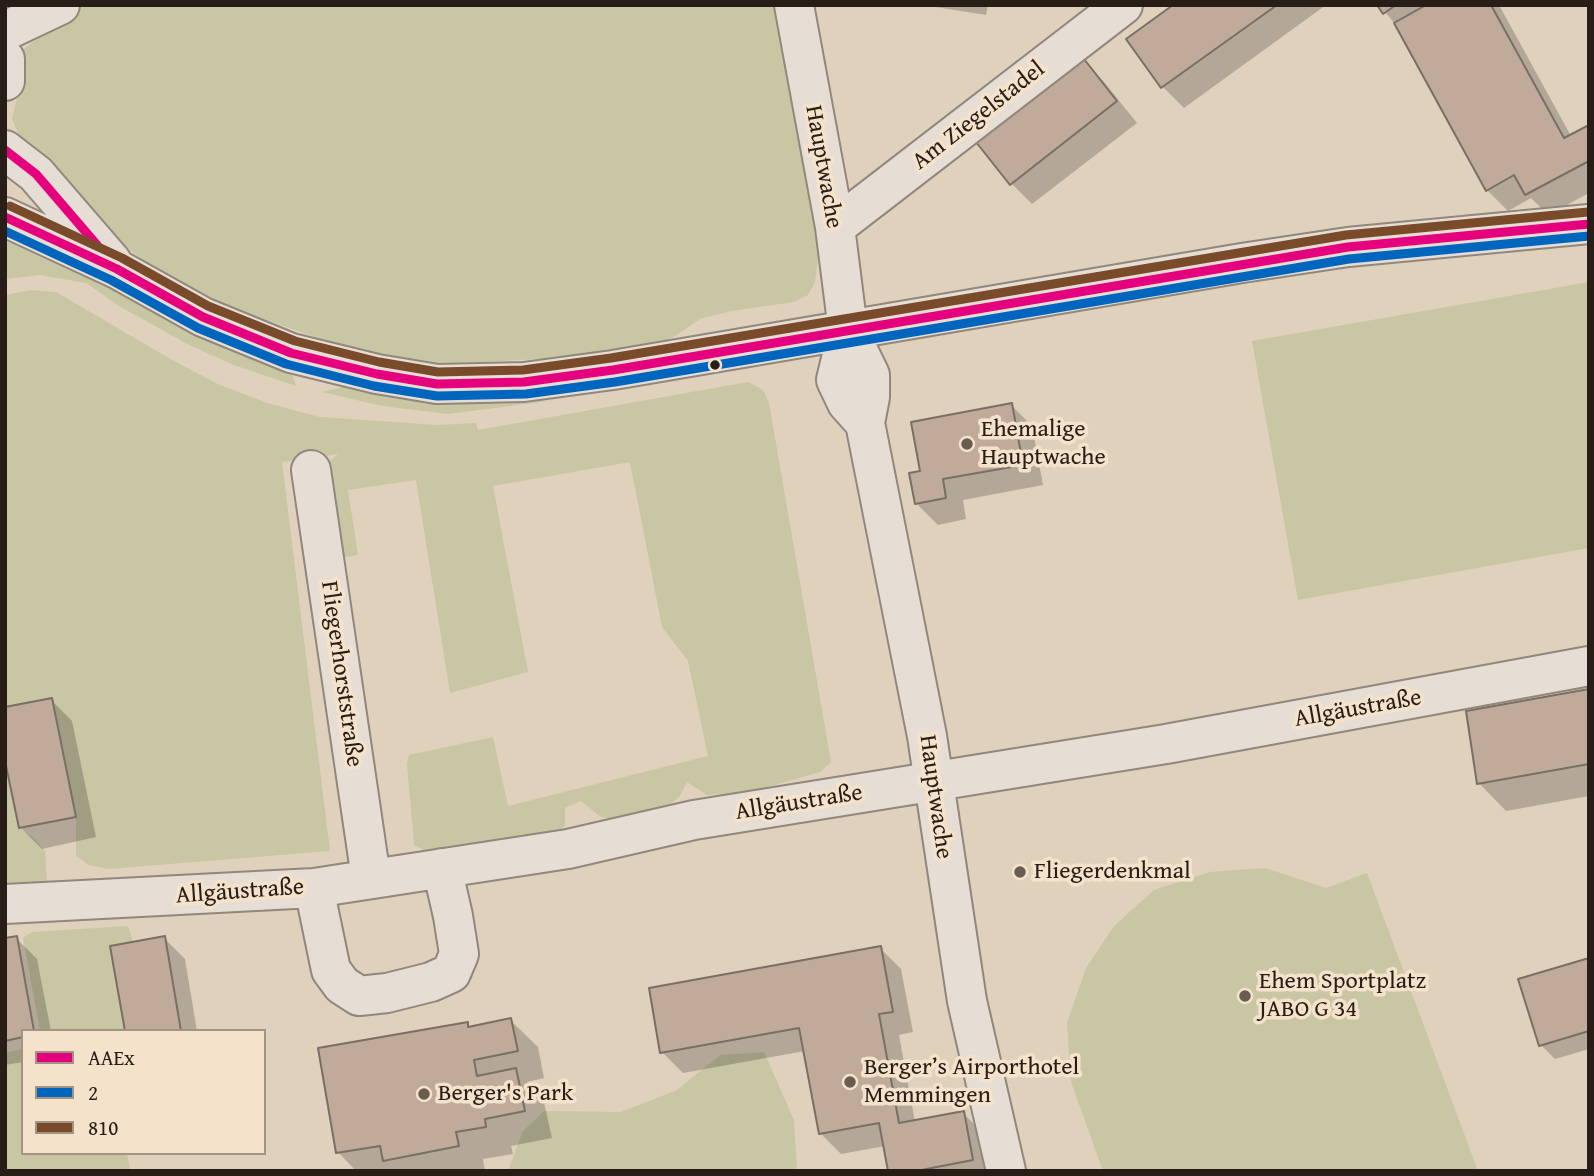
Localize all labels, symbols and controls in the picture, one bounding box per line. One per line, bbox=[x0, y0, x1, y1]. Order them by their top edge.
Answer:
street label: Am Ziegelstadel bbox=[907, 55, 1051, 177]
street label: Hauptwache bbox=[798, 103, 848, 231]
unlabelled marker bbox=[708, 358, 722, 372]
place label: Ehemalige Hauptwache bbox=[981, 416, 1106, 472]
marker: Ehemalige Hauptwache bbox=[959, 436, 975, 452]
street label: Fliegerhorststraße bbox=[314, 579, 368, 769]
street label: Allgäustraße bbox=[1292, 684, 1424, 734]
street label: Hauptwache bbox=[912, 733, 958, 861]
street label: Allgäustraße bbox=[733, 779, 865, 827]
place label: Fliegerdenkmal bbox=[1034, 858, 1191, 886]
marker: Fliegerdenkmal bbox=[1012, 864, 1028, 880]
street label: Allgäustraße bbox=[175, 873, 305, 911]
place label: Ehem Sportplatz JABO G 34 bbox=[1259, 968, 1426, 1024]
marker: Ehem Sportplatz JABO G 34 bbox=[1237, 988, 1253, 1004]
legend bbox=[21, 1029, 266, 1155]
text: AAEx bbox=[88, 1042, 135, 1073]
place label: Berger’s Airporthotel Memmingen bbox=[864, 1054, 1079, 1110]
marker: Berger’s Airporthotel Memmingen bbox=[842, 1074, 858, 1090]
text: 2 bbox=[88, 1077, 98, 1108]
place label: Berger's Park bbox=[438, 1080, 573, 1108]
marker: Berger's Park bbox=[416, 1086, 432, 1102]
text: 810 bbox=[88, 1112, 118, 1143]

